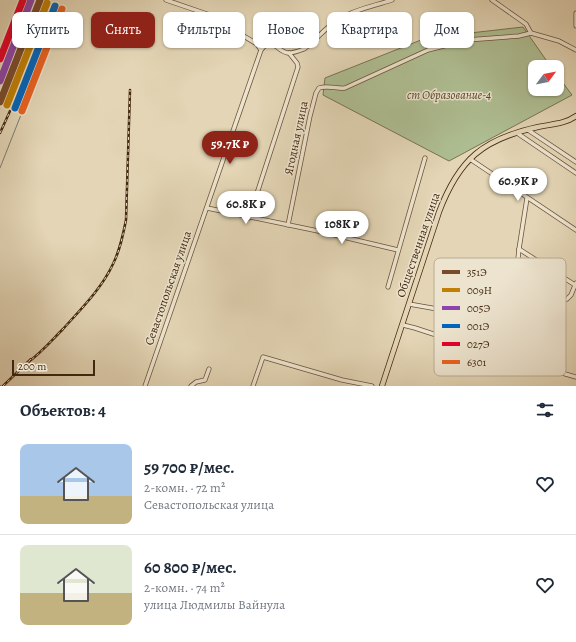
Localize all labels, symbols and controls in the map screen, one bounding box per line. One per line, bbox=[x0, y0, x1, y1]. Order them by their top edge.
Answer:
chip: Купить bbox=[12, 12, 83, 48]
chip: Снять bbox=[91, 12, 155, 48]
chip: Фильтры bbox=[163, 12, 245, 48]
chip: Новое bbox=[253, 12, 319, 48]
chip: Квартира bbox=[327, 12, 412, 48]
chip: Дом bbox=[420, 12, 474, 48]
north arrow bbox=[528, 60, 564, 96]
map controls bbox=[528, 60, 564, 96]
park label: ст Образование-4 bbox=[407, 87, 491, 103]
street label: Ягодная улица bbox=[280, 99, 312, 177]
pin: 59.7K ₽ bbox=[193, 131, 267, 165]
text: 59.7K ₽ bbox=[211, 135, 249, 152]
pin: 60.9K ₽ bbox=[481, 168, 555, 202]
text: 60.9K ₽ bbox=[498, 172, 538, 189]
street label: Общественная улица bbox=[393, 190, 444, 300]
pin: 60.8K ₽ bbox=[209, 191, 283, 225]
text: 60.8K ₽ bbox=[226, 195, 266, 212]
pin: 108K ₽ bbox=[309, 211, 375, 245]
text: 108K ₽ bbox=[325, 215, 359, 232]
street label: Севастопольская улица bbox=[141, 228, 195, 347]
legend bbox=[434, 258, 566, 376]
text: 351Э bbox=[467, 265, 487, 280]
text: 009Н bbox=[467, 283, 492, 298]
text: 005Э bbox=[467, 301, 490, 316]
text: 001Э bbox=[467, 319, 489, 334]
text: 027Э bbox=[467, 337, 490, 352]
text: 6301 bbox=[467, 355, 487, 370]
scale bar bbox=[12, 358, 95, 377]
text: 200 m bbox=[18, 359, 46, 374]
text: Объектов: 4 bbox=[20, 399, 106, 422]
icon: filters bbox=[534, 399, 556, 421]
text: 59 700 ₽/мес. bbox=[144, 456, 235, 479]
icon: home bbox=[52, 460, 100, 508]
icon: heart bbox=[534, 473, 556, 495]
text: 2-комн. · 72 m² bbox=[144, 479, 225, 496]
text: Севастопольская улица bbox=[144, 496, 274, 513]
text: 60 800 ₽/мес. bbox=[144, 556, 237, 579]
icon: home bbox=[52, 561, 100, 609]
icon: heart bbox=[534, 574, 556, 596]
text: 2-комн. · 74 m² bbox=[144, 579, 225, 596]
text: улица Людмилы Вайнула bbox=[144, 596, 285, 613]

